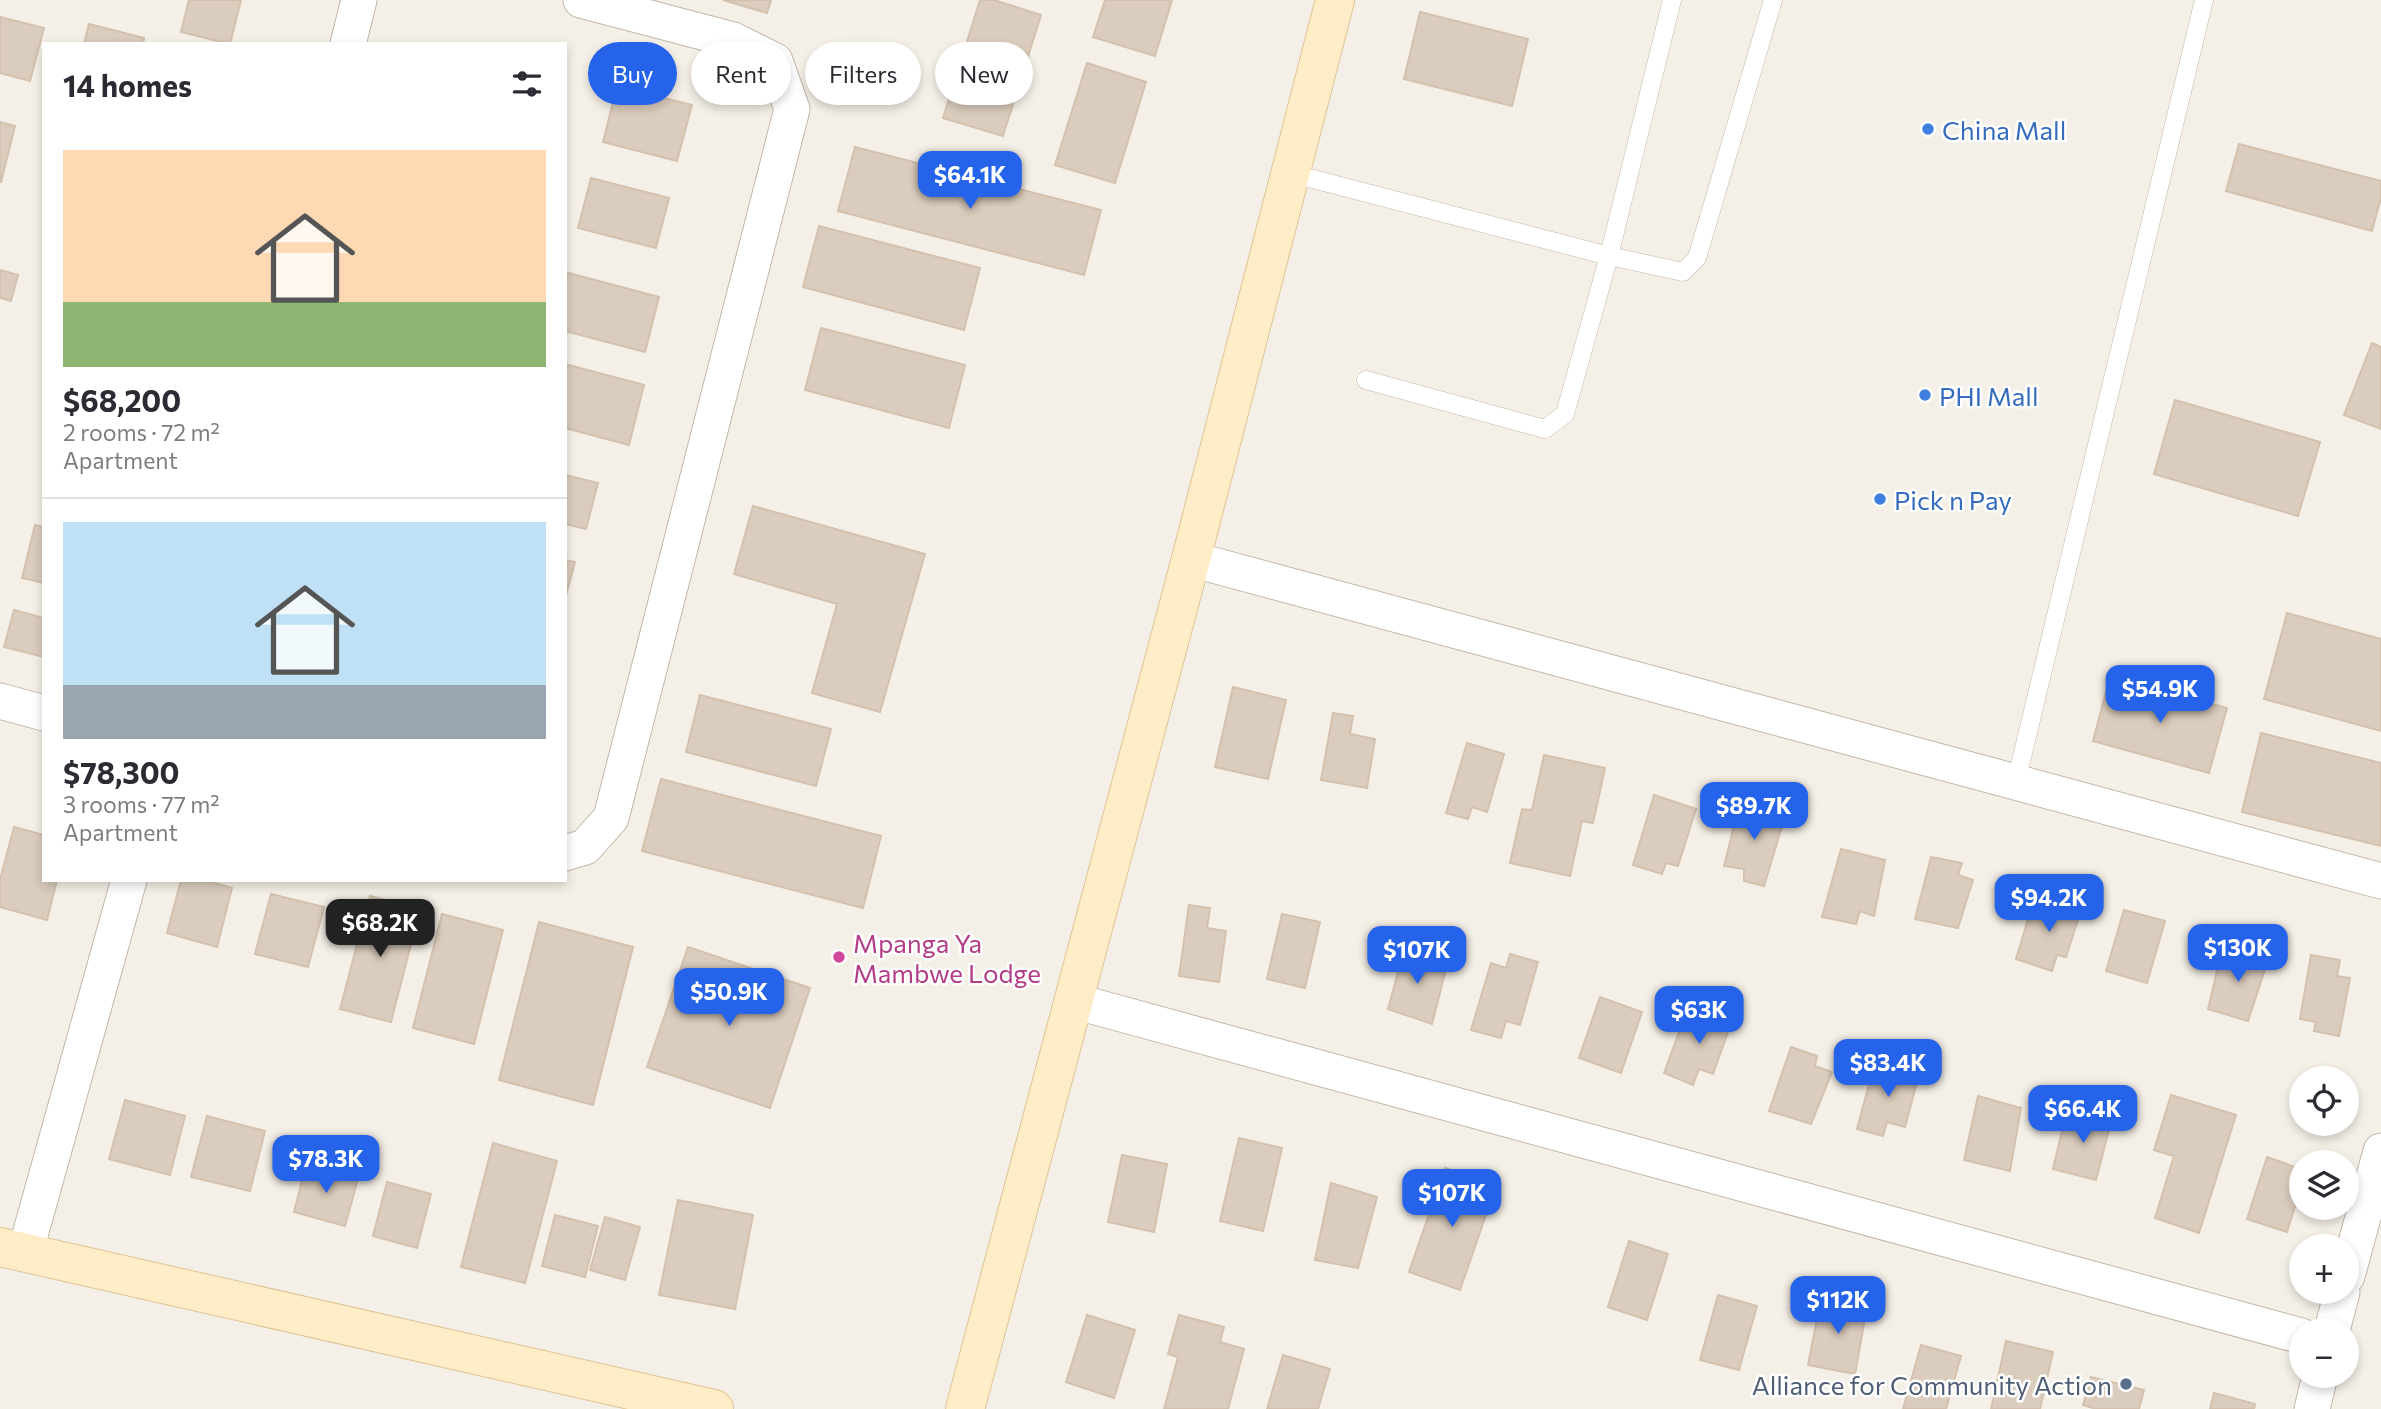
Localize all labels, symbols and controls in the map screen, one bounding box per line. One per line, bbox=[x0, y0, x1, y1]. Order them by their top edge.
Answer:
chip: Buy bbox=[588, 42, 677, 105]
chip: Rent bbox=[691, 42, 791, 105]
chip: Filters bbox=[805, 42, 921, 105]
chip: New bbox=[935, 42, 1033, 105]
icon: filters bbox=[508, 65, 546, 103]
text: 14 homes bbox=[63, 66, 192, 103]
place label: China Mall bbox=[1942, 114, 2066, 145]
marker: China Mall bbox=[1920, 121, 1936, 137]
pin: $64.1K bbox=[913, 152, 1027, 211]
text: $64.1K bbox=[934, 160, 1006, 188]
icon: home bbox=[242, 195, 368, 321]
place label: PHI Mall bbox=[1939, 380, 2039, 411]
text: $68,200 bbox=[63, 381, 181, 418]
marker: PHI Mall bbox=[1917, 387, 1933, 403]
text: 2 rooms · 72 m² bbox=[63, 418, 220, 446]
text: Apartment bbox=[63, 446, 178, 474]
place label: Pick n Pay bbox=[1894, 484, 2012, 515]
marker: Pick n Pay bbox=[1872, 491, 1888, 507]
icon: home bbox=[242, 567, 368, 693]
pin: $54.9K bbox=[2103, 666, 2217, 725]
text: $54.9K bbox=[2122, 674, 2198, 702]
text: $78,300 bbox=[63, 753, 180, 790]
pin: $89.7K bbox=[1697, 782, 1811, 842]
text: 3 rooms · 77 m² bbox=[63, 790, 220, 818]
text: $89.7K bbox=[1716, 791, 1792, 819]
text: Apartment bbox=[63, 818, 178, 846]
pin: $94.2K bbox=[1992, 874, 2106, 934]
text: $94.2K bbox=[2011, 883, 2087, 911]
pin: $68.2K bbox=[323, 900, 437, 959]
text: $68.2K bbox=[342, 908, 418, 936]
pin: $130K bbox=[2189, 925, 2287, 984]
pin: $107K bbox=[1368, 926, 1466, 986]
place label: Mpanga Ya Mambwe Lodge bbox=[853, 927, 1041, 988]
text: $130K bbox=[2204, 933, 2272, 961]
text: $107K bbox=[1383, 935, 1451, 963]
marker: Mpanga Ya Mambwe Lodge bbox=[831, 949, 847, 965]
pin: $50.9K bbox=[672, 968, 786, 1028]
text: $50.9K bbox=[690, 977, 768, 1005]
pin: $63K bbox=[1658, 986, 1740, 1046]
text: $63K bbox=[1671, 995, 1727, 1023]
pin: $83.4K bbox=[1831, 1040, 1945, 1099]
text: $83.4K bbox=[1850, 1048, 1926, 1076]
map controls bbox=[2289, 1066, 2359, 1388]
button: locate bbox=[2289, 1066, 2359, 1136]
pin: $66.4K bbox=[2026, 1086, 2140, 1145]
text: $66.4K bbox=[2044, 1094, 2122, 1122]
pin: $78.3K bbox=[269, 1136, 383, 1195]
text: $78.3K bbox=[288, 1144, 364, 1172]
button: layers bbox=[2289, 1150, 2359, 1220]
pin: $107K bbox=[1403, 1170, 1501, 1229]
text: $107K bbox=[1418, 1178, 1486, 1206]
button: + bbox=[2289, 1234, 2359, 1304]
pin: $112K bbox=[1789, 1276, 1887, 1336]
text: $112K bbox=[1806, 1285, 1870, 1313]
button: − bbox=[2289, 1318, 2359, 1388]
place label: Alliance for Community Action bbox=[1752, 1369, 2112, 1400]
marker: Alliance for Community Action bbox=[2118, 1376, 2134, 1392]

